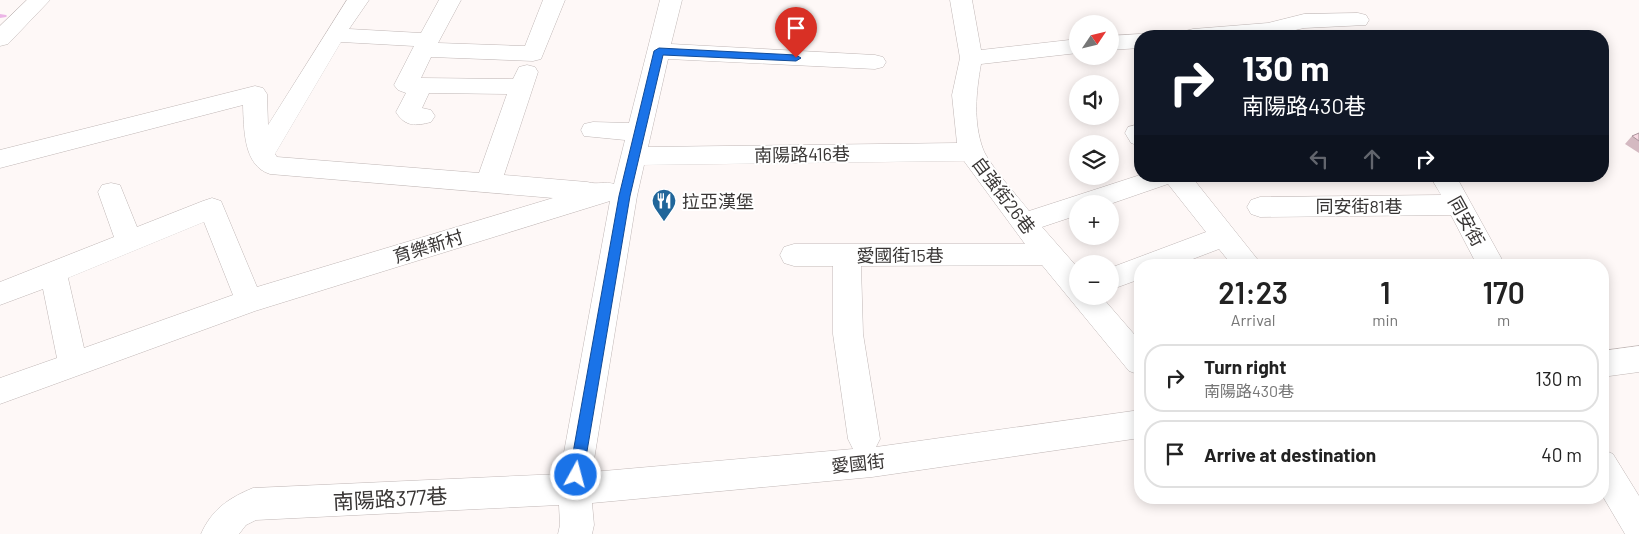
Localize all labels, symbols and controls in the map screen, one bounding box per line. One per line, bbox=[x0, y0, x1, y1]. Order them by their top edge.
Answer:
pin bbox=[775, 7, 817, 58]
icon: arrive bbox=[782, 14, 810, 42]
north arrow bbox=[1069, 15, 1119, 65]
map controls bbox=[1069, 15, 1119, 305]
text: 130 m bbox=[1242, 46, 1329, 88]
icon: right bbox=[1159, 50, 1224, 115]
button: sound bbox=[1069, 75, 1119, 125]
text: 南陽路430巷 bbox=[1242, 92, 1366, 118]
button: layers bbox=[1069, 135, 1119, 185]
street label: 南陽路416巷 bbox=[754, 142, 850, 166]
icon: left bbox=[1305, 145, 1333, 173]
icon: ahead bbox=[1358, 145, 1386, 173]
icon: right bbox=[1411, 145, 1439, 173]
street label: 自強街26巷 bbox=[968, 152, 1040, 238]
restaurant icon: 拉亞漢堡 bbox=[651, 188, 677, 222]
place label: 拉亞漢堡 bbox=[682, 190, 754, 212]
street label: 同安街 bbox=[1444, 192, 1490, 250]
button: + bbox=[1069, 195, 1119, 245]
street label: 同安街81巷 bbox=[1315, 195, 1403, 217]
street label: 育樂新村 bbox=[390, 225, 466, 267]
street label: 愛國街15巷 bbox=[856, 244, 944, 266]
button: − bbox=[1069, 255, 1119, 305]
text: 21:23 bbox=[1218, 274, 1288, 310]
text: 1 bbox=[1380, 274, 1390, 310]
text: 170 bbox=[1482, 274, 1525, 310]
text: Arrival bbox=[1231, 310, 1275, 329]
text: min bbox=[1372, 310, 1398, 329]
text: m bbox=[1497, 310, 1510, 329]
text: Turn right bbox=[1204, 355, 1286, 378]
icon: right bbox=[1161, 364, 1189, 392]
text: 130 m bbox=[1535, 367, 1582, 390]
text: 南陽路430巷 bbox=[1204, 381, 1294, 400]
icon: arrive bbox=[1161, 440, 1189, 468]
text: Arrive at destination bbox=[1204, 443, 1376, 466]
text: 40 m bbox=[1541, 443, 1582, 466]
position arrow bbox=[549, 448, 601, 500]
street label: 愛國街 bbox=[830, 449, 886, 477]
street label: 南陽路377巷 bbox=[332, 483, 448, 513]

